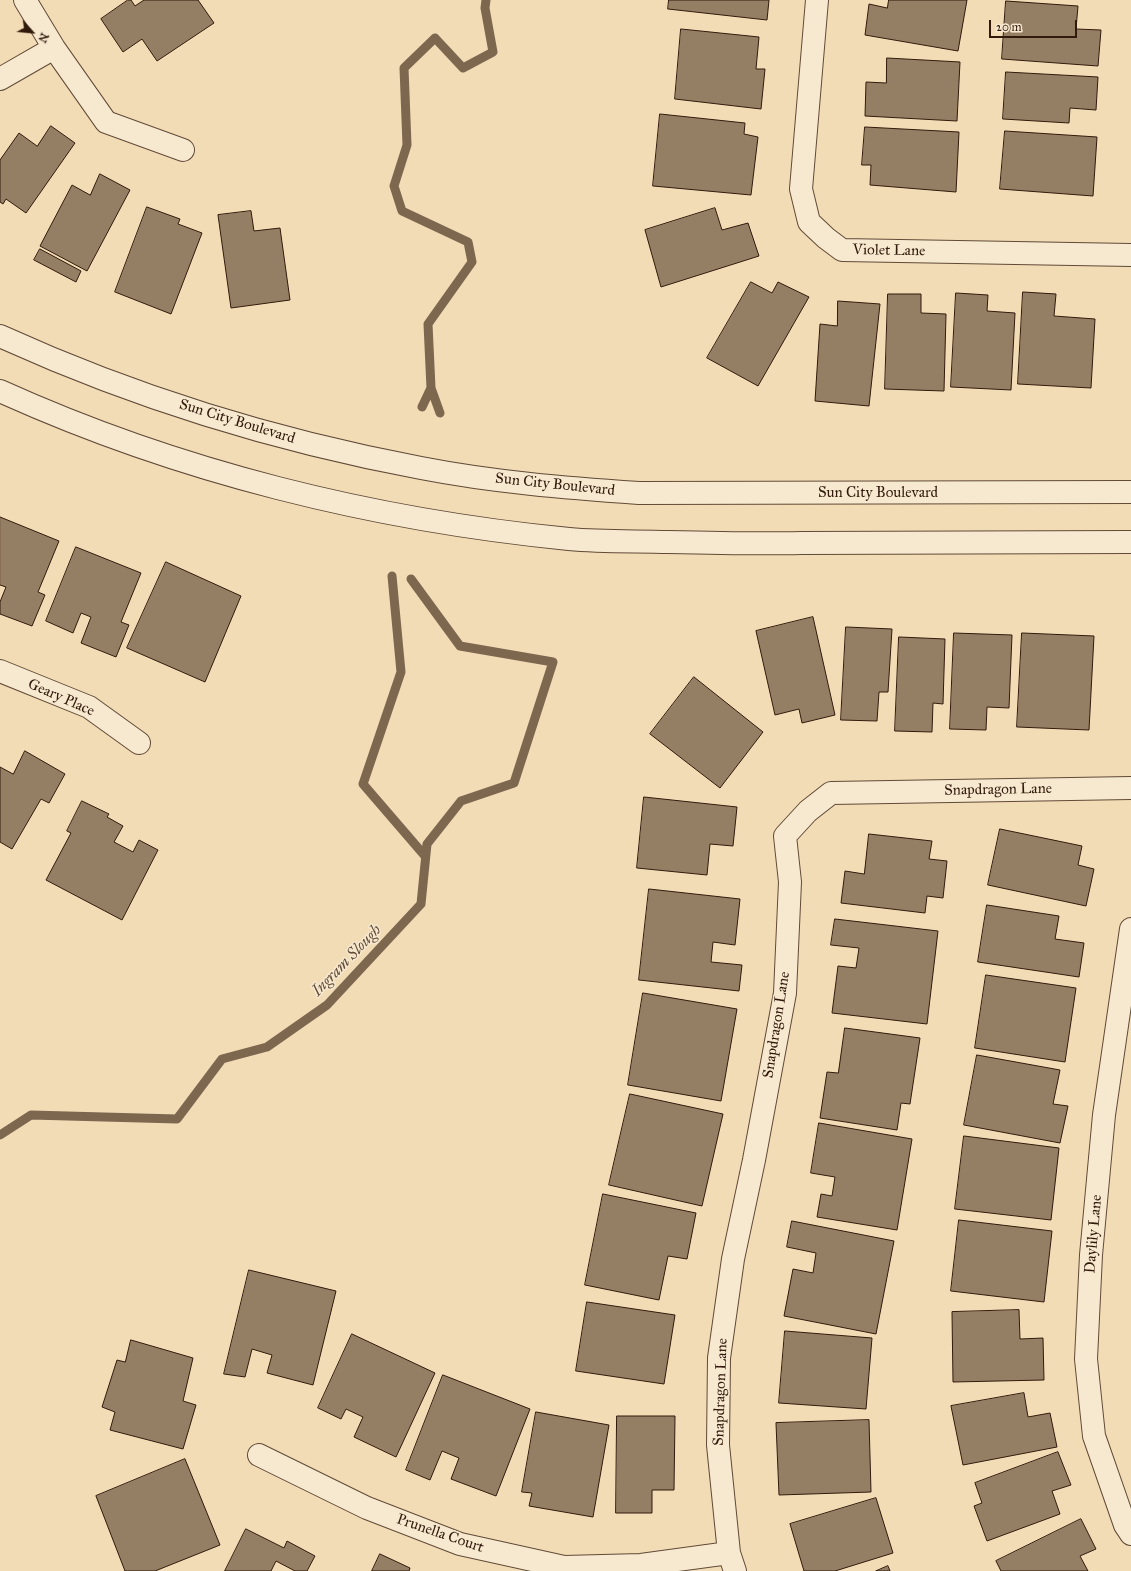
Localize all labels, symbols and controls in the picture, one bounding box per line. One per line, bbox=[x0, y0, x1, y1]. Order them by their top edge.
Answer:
north arrow bbox=[12, 12, 52, 52]
scale bar bbox=[991, 12, 1079, 38]
text: 20 m bbox=[996, 20, 1022, 34]
text: N bbox=[35, 31, 51, 45]
street label: Violet Lane bbox=[853, 241, 925, 261]
street label: Sun City Boulevard bbox=[177, 396, 297, 448]
street label: Sun City Boulevard bbox=[494, 470, 616, 500]
street label: Sun City Boulevard bbox=[818, 484, 938, 502]
street label: Geary Place bbox=[25, 675, 97, 721]
street label: Snapdragon Lane bbox=[944, 780, 1052, 800]
water label: Ingram Slough bbox=[308, 921, 386, 1001]
street label: Snapdragon Lane bbox=[760, 970, 794, 1080]
street label: Daylily Lane bbox=[1082, 1194, 1106, 1274]
street label: Snapdragon Lane bbox=[710, 1338, 732, 1446]
street label: Prunella Court bbox=[394, 1511, 486, 1557]

